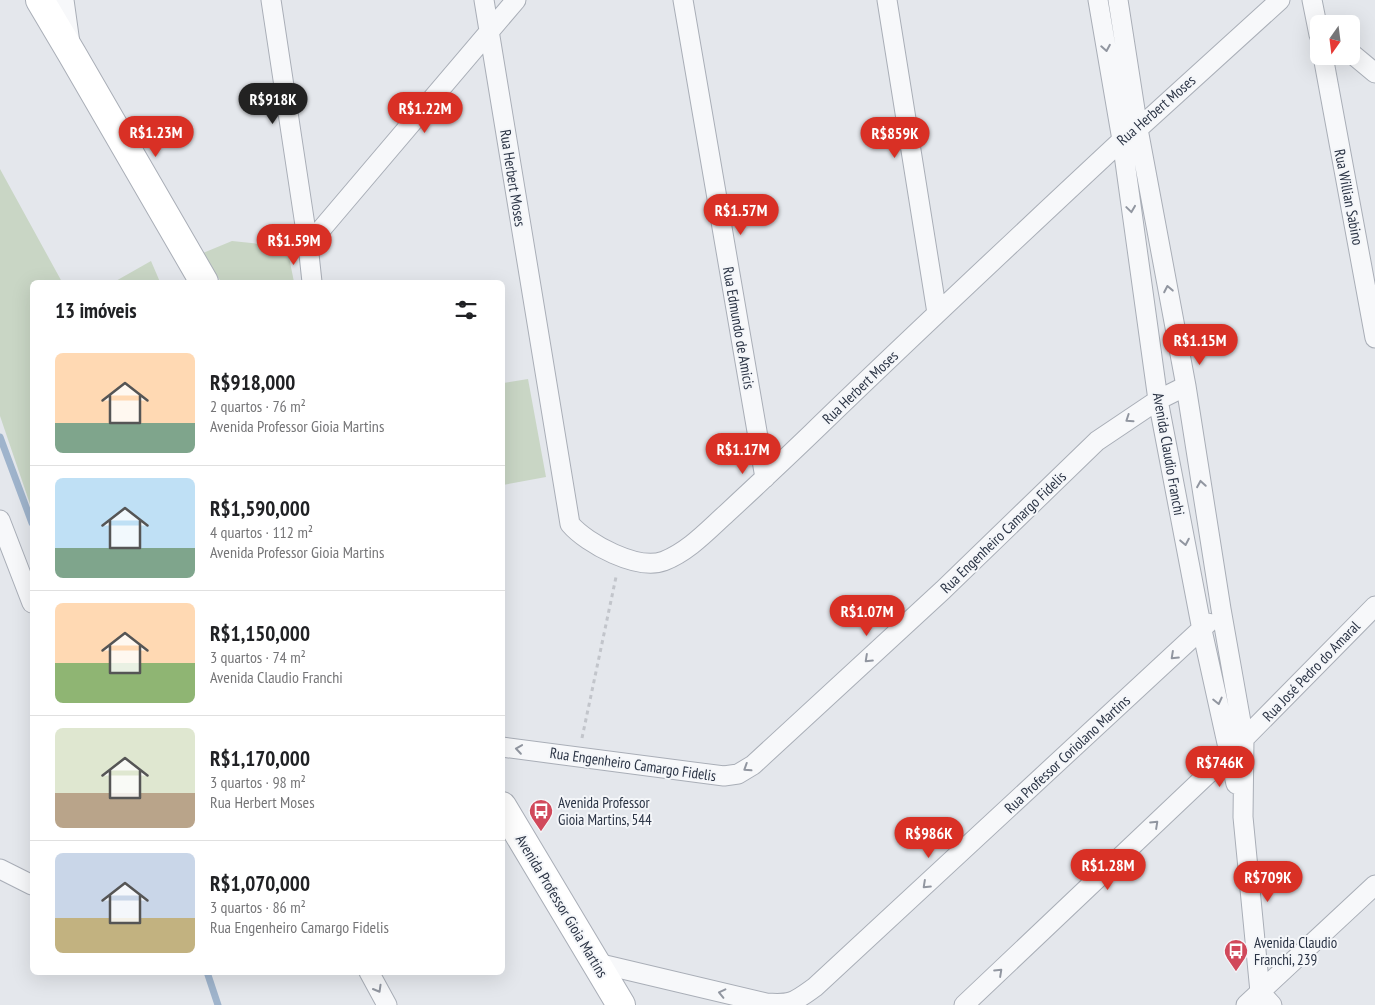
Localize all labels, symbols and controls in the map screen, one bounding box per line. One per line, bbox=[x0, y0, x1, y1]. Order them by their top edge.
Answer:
north arrow bbox=[1310, 15, 1360, 65]
map controls bbox=[1310, 15, 1360, 65]
one-way arrow bbox=[1101, 44, 1111, 52]
street label: Rua Herbert Moses bbox=[1113, 71, 1199, 149]
pin: R$918K bbox=[232, 82, 314, 125]
text: R$918K bbox=[250, 89, 296, 109]
pin: R$1.22M bbox=[379, 92, 471, 134]
text: R$1.22M bbox=[399, 98, 451, 118]
pin: R$1.23M bbox=[110, 116, 202, 158]
pin: R$859K bbox=[854, 116, 936, 159]
text: R$1.23M bbox=[130, 122, 182, 142]
text: R$859K bbox=[872, 123, 918, 143]
street label: Rua Herbert Moses bbox=[496, 128, 530, 228]
street label: Rua Willian Sabino bbox=[1330, 147, 1368, 247]
pin: R$1.57M bbox=[695, 194, 787, 236]
text: R$1.57M bbox=[715, 200, 767, 220]
one-way arrow bbox=[1126, 204, 1136, 213]
pin: R$1.59M bbox=[248, 224, 340, 266]
text: R$1.59M bbox=[268, 230, 320, 250]
street label: Rua Edmundo de Amicis bbox=[719, 265, 759, 391]
one-way arrow bbox=[1164, 285, 1174, 294]
icon: filters bbox=[452, 296, 480, 324]
text: 13 imóveis bbox=[55, 297, 136, 324]
pin: R$1.15M bbox=[1154, 324, 1246, 366]
text: R$1.15M bbox=[1174, 330, 1226, 350]
street label: Rua Herbert Moses bbox=[818, 346, 902, 428]
text: R$918,000 bbox=[210, 369, 295, 396]
icon: home bbox=[95, 373, 155, 433]
street label: Avenida Claudio Franchi bbox=[1149, 391, 1189, 517]
text: 2 quartos · 76 m² bbox=[210, 396, 306, 416]
one-way arrow bbox=[1125, 413, 1135, 422]
text: Avenida Professor Gioia Martins bbox=[210, 416, 384, 436]
pin: R$1.17M bbox=[697, 432, 789, 475]
text: R$1.17M bbox=[717, 439, 769, 459]
street label: Rua Engenheiro Camargo Fidelis bbox=[936, 467, 1070, 597]
one-way arrow bbox=[1197, 480, 1207, 488]
text: R$1,590,000 bbox=[210, 495, 310, 522]
icon: home bbox=[95, 498, 155, 558]
text: 4 quartos · 112 m² bbox=[210, 522, 313, 542]
one-way arrow bbox=[1179, 537, 1190, 546]
text: Avenida Professor Gioia Martins bbox=[210, 542, 384, 562]
pin: R$1.07M bbox=[821, 594, 913, 637]
text: R$1.07M bbox=[841, 601, 893, 621]
street label: Rua José Pedro do Amaral bbox=[1258, 616, 1364, 725]
text: R$1,150,000 bbox=[210, 620, 310, 647]
icon: home bbox=[95, 623, 155, 683]
text: 3 quartos · 74 m² bbox=[210, 647, 306, 667]
one-way arrow bbox=[1171, 650, 1180, 659]
one-way arrow bbox=[864, 653, 873, 662]
text: Avenida Claudio Franchi bbox=[210, 667, 343, 687]
street label: Rua Professor Coriolano Martins bbox=[1000, 691, 1134, 817]
one-way arrow bbox=[1212, 696, 1223, 705]
street label: Rua Engenheiro Camargo Fidelis bbox=[549, 743, 717, 785]
one-way arrow bbox=[514, 744, 522, 755]
text: R$1,170,000 bbox=[210, 745, 310, 772]
pin: R$746K bbox=[1179, 746, 1261, 788]
icon: home bbox=[95, 748, 155, 808]
text: R$746K bbox=[1197, 752, 1243, 772]
one-way arrow bbox=[744, 762, 753, 771]
text: 3 quartos · 98 m² bbox=[210, 772, 306, 792]
text: Rua Herbert Moses bbox=[210, 792, 315, 812]
place label: Avenida Professor Gioia Martins, 544 bbox=[558, 793, 652, 829]
bus stop icon: Avenida Professor Gioia Martins, 544 bbox=[528, 798, 554, 832]
pin: R$986K bbox=[888, 816, 970, 859]
one-way arrow bbox=[1149, 821, 1158, 830]
text: R$986K bbox=[906, 823, 952, 843]
street label: Avenida Professor Gioia Martins bbox=[512, 831, 612, 981]
pin: R$1.28M bbox=[1062, 848, 1154, 891]
text: R$1.28M bbox=[1082, 855, 1134, 875]
pin: R$709K bbox=[1227, 860, 1309, 903]
text: R$709K bbox=[1245, 867, 1291, 887]
text: R$1,070,000 bbox=[210, 870, 310, 897]
icon: home bbox=[95, 873, 155, 933]
one-way arrow bbox=[922, 879, 931, 888]
text: 3 quartos · 86 m² bbox=[210, 897, 306, 917]
text: Rua Engenheiro Camargo Fidelis bbox=[210, 917, 389, 937]
place label: Avenida Claudio Franchi, 239 bbox=[1254, 933, 1337, 969]
bus stop icon: Avenida Claudio Franchi, 239 bbox=[1223, 938, 1249, 972]
one-way arrow bbox=[993, 968, 1002, 977]
one-way arrow bbox=[372, 983, 382, 992]
one-way arrow bbox=[718, 988, 727, 999]

